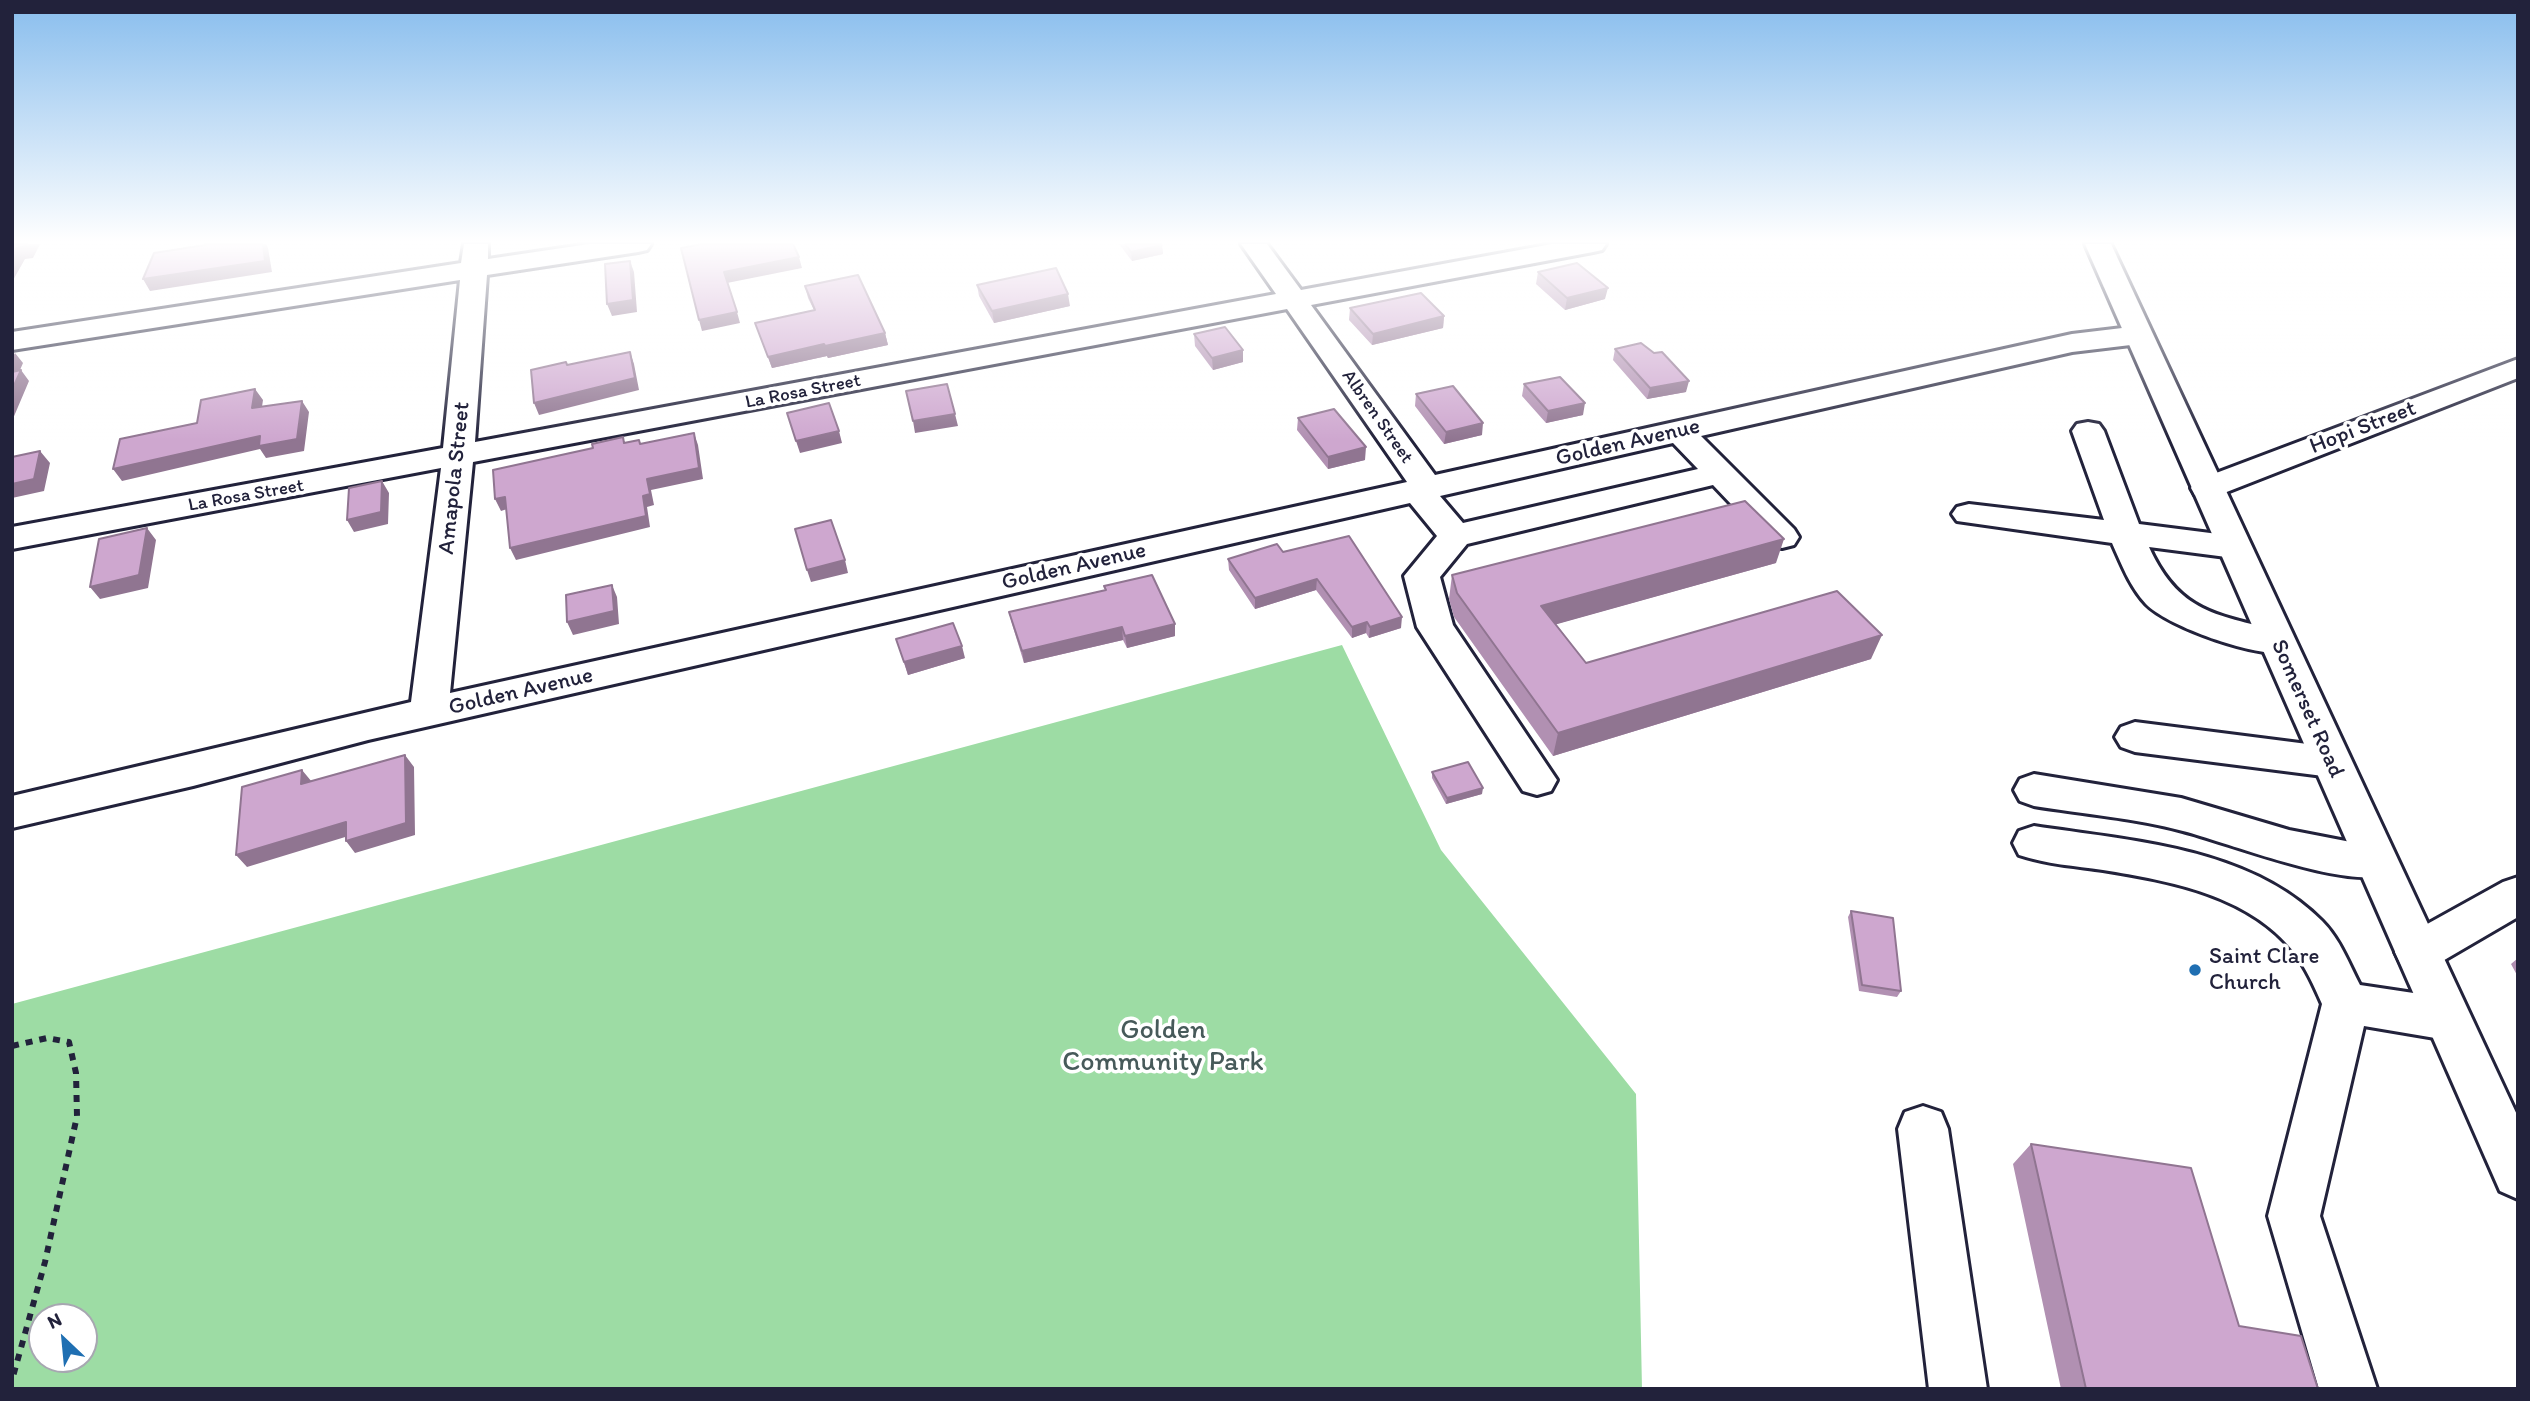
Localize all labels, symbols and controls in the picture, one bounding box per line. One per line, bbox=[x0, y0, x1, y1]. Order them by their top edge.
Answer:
street label: Albren Street bbox=[1336, 366, 1418, 468]
street label: La Rosa Street bbox=[743, 370, 863, 414]
street label: Hopi Street bbox=[2306, 395, 2420, 461]
street label: Amapola Street bbox=[433, 400, 477, 556]
street label: Golden Avenue bbox=[1553, 413, 1703, 473]
street label: La Rosa Street bbox=[186, 475, 306, 517]
street label: Golden Avenue bbox=[999, 537, 1149, 597]
street label: Somerset Road bbox=[2264, 636, 2350, 782]
street label: Golden Avenue bbox=[446, 662, 596, 722]
place label: Saint Clare Church bbox=[2209, 943, 2319, 997]
marker: Saint Clare Church bbox=[2187, 962, 2203, 978]
park label: Golden Community Park bbox=[1062, 1014, 1264, 1080]
north arrow bbox=[28, 1303, 98, 1373]
text: N bbox=[44, 1307, 65, 1334]

